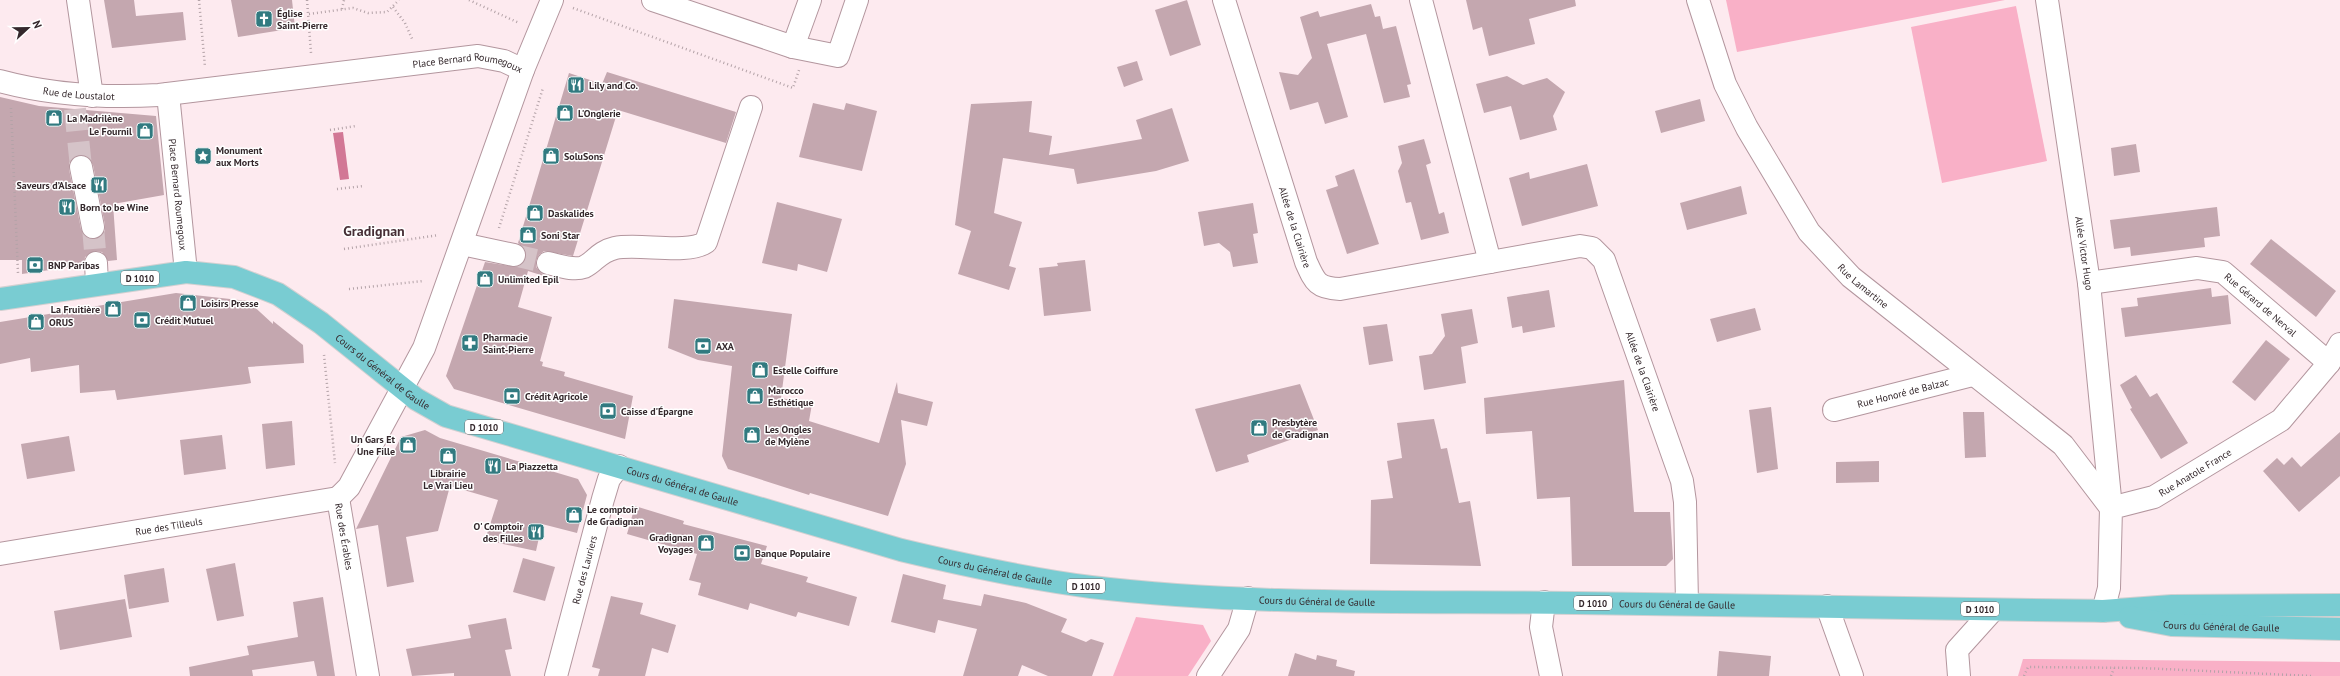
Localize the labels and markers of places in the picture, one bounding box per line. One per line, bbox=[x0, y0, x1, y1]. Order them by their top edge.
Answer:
place label: Église Saint-Pierre bbox=[277, 7, 328, 32]
church icon: Église Saint-Pierre bbox=[254, 9, 274, 29]
restaurant icon: Lily and Co. bbox=[566, 75, 586, 95]
place label: Lily and Co. bbox=[589, 79, 638, 92]
shop icon: L'Onglerie bbox=[555, 103, 575, 123]
place label: L'Onglerie bbox=[578, 107, 621, 120]
shop icon: La Madrilène bbox=[44, 108, 64, 128]
place label: La Madrilène bbox=[67, 112, 123, 125]
shop icon: Le Fournil bbox=[135, 121, 155, 141]
place label: Le Fournil bbox=[89, 125, 132, 138]
place label: Monument aux Morts bbox=[216, 144, 263, 169]
place icon: Monument aux Morts bbox=[193, 146, 213, 166]
shop icon: SoluSons bbox=[541, 146, 561, 166]
place label: SoluSons bbox=[564, 150, 603, 163]
restaurant icon: Saveurs d’Alsace bbox=[89, 175, 109, 195]
place label: Saveurs d’Alsace bbox=[17, 179, 86, 192]
restaurant icon: Born to be Wine bbox=[57, 197, 77, 217]
place label: Born to be Wine bbox=[80, 201, 149, 214]
shop icon: Daskalides bbox=[525, 203, 545, 223]
place label: Daskalides bbox=[548, 207, 594, 220]
shop icon: Soni Star bbox=[518, 225, 538, 245]
place label: Soni Star bbox=[541, 229, 580, 242]
bank icon: BNP Paribas bbox=[25, 255, 45, 275]
place label: BNP Paribas bbox=[48, 259, 99, 272]
shop icon: Unlimited Epil bbox=[475, 269, 495, 289]
place label: Unlimited Epil bbox=[498, 273, 559, 286]
shop icon: Loisirs Presse bbox=[178, 293, 198, 313]
place label: Loisirs Presse bbox=[201, 297, 259, 310]
shop icon: La Fruitière bbox=[103, 299, 123, 319]
place label: La Fruitière bbox=[51, 303, 100, 316]
bank icon: Crédit Mutuel bbox=[132, 310, 152, 330]
shop icon: ORUS bbox=[26, 312, 46, 332]
place label: Crédit Mutuel bbox=[155, 314, 213, 327]
place label: ORUS bbox=[49, 316, 73, 329]
place label: Pharmacie Saint-Pierre bbox=[483, 331, 534, 356]
pharmacy icon: Pharmacie Saint-Pierre bbox=[460, 333, 480, 353]
bank icon: AXA bbox=[693, 336, 713, 356]
place label: AXA bbox=[716, 340, 735, 353]
shop icon: Estelle Coiffure bbox=[750, 360, 770, 380]
place label: Estelle Coiffure bbox=[773, 364, 838, 377]
place label: Marocco Esthétique bbox=[768, 384, 813, 409]
bank icon: Crédit Agricole bbox=[502, 386, 522, 406]
shop icon: Marocco Esthétique bbox=[745, 386, 765, 406]
place label: Crédit Agricole bbox=[525, 390, 588, 403]
bank icon: Caisse d'Épargne bbox=[598, 401, 618, 421]
place label: Caisse d'Épargne bbox=[621, 405, 693, 418]
place label: Presbytère de Gradignan bbox=[1272, 416, 1329, 441]
shop icon: Presbytère de Gradignan bbox=[1249, 418, 1269, 438]
place label: Les Ongles de Mylène bbox=[765, 423, 811, 448]
shop icon: Les Ongles de Mylène bbox=[742, 425, 762, 445]
place label: Un Gars Et Une Fille bbox=[351, 433, 396, 458]
shop icon: Un Gars Et Une Fille bbox=[398, 435, 418, 455]
shop icon: Librairie Le Vrai Lieu bbox=[438, 446, 458, 466]
restaurant icon: La Piazzetta bbox=[483, 456, 503, 476]
place label: La Piazzetta bbox=[506, 460, 558, 473]
place label: Librairie Le Vrai Lieu bbox=[423, 467, 473, 492]
place label: Le comptoir de Gradignan bbox=[587, 503, 644, 528]
shop icon: Le comptoir de Gradignan bbox=[564, 505, 584, 525]
place label: O' Comptoir des Filles bbox=[474, 520, 523, 545]
restaurant icon: O' Comptoir des Filles bbox=[526, 522, 546, 542]
place label: Gradignan Voyages bbox=[649, 531, 693, 556]
shop icon: Gradignan Voyages bbox=[696, 533, 716, 553]
bank icon: Banque Populaire bbox=[732, 543, 752, 563]
place label: Banque Populaire bbox=[755, 547, 830, 560]

